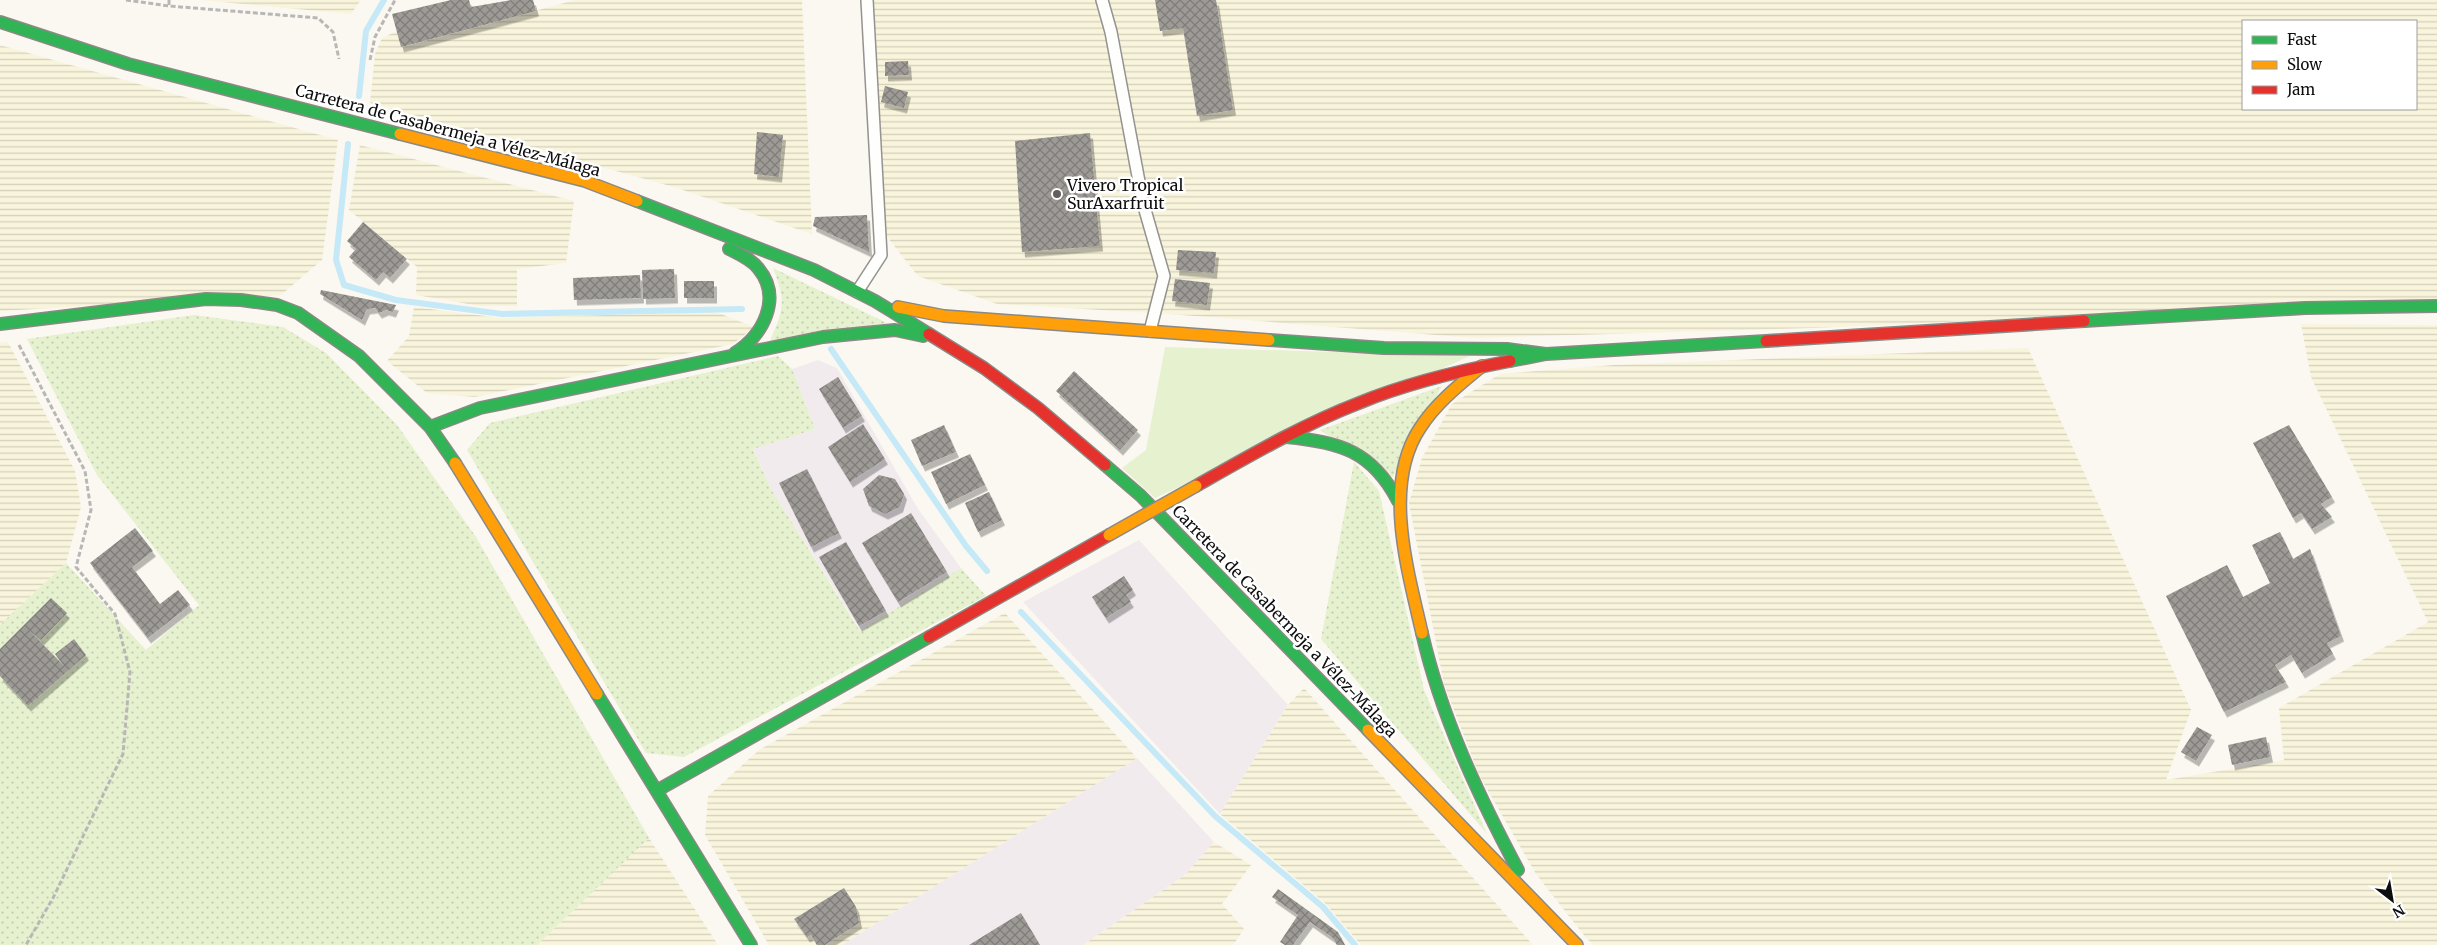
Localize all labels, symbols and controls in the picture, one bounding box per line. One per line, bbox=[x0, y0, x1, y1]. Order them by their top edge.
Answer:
legend bbox=[2242, 20, 2417, 110]
text: Fast bbox=[2287, 30, 2317, 49]
text: Slow bbox=[2287, 55, 2322, 74]
street label: Carretera de Casabermeja a Vélez-Málaga bbox=[293, 80, 603, 181]
text: Jam bbox=[2286, 80, 2315, 99]
place label: Vivero Tropical SurAxarfruit bbox=[1066, 175, 1183, 213]
marker: Vivero Tropical SurAxarfruit bbox=[1051, 188, 1063, 200]
street label: Carretera de Casabermeja a Vélez-Málaga bbox=[1168, 501, 1402, 742]
north arrow bbox=[2367, 875, 2417, 925]
text: N bbox=[2389, 901, 2408, 922]

